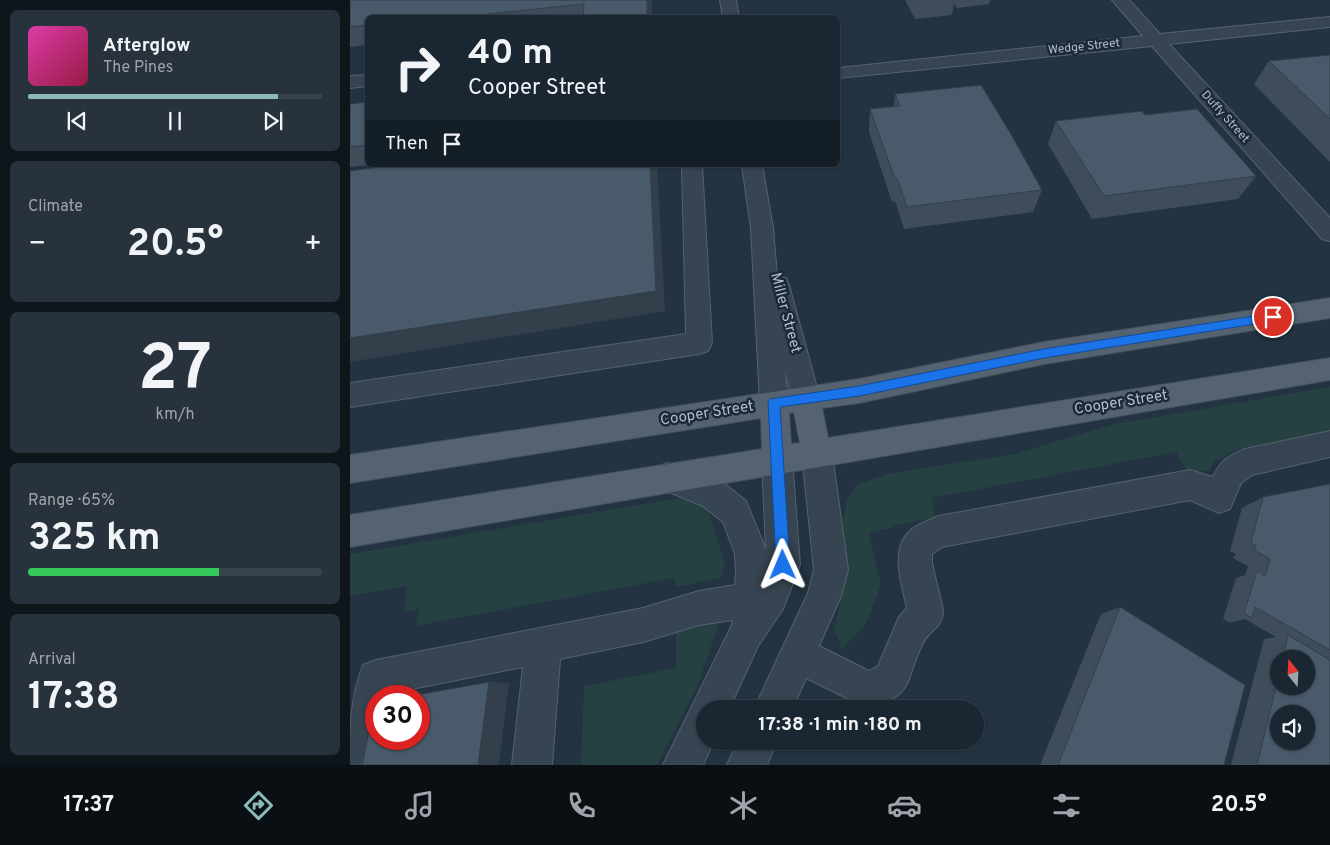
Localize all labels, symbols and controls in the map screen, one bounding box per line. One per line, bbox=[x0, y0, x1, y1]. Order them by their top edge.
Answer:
text: 40 m bbox=[468, 32, 553, 76]
text: Afterglow bbox=[103, 34, 191, 58]
icon: right bbox=[385, 35, 450, 100]
street label: Wedge Street bbox=[1047, 35, 1121, 59]
text: The Pines bbox=[103, 58, 173, 78]
text: Cooper Street bbox=[468, 75, 606, 102]
street label: Duffy Street bbox=[1197, 87, 1253, 147]
icon: previous bbox=[63, 107, 91, 135]
icon: pause bbox=[161, 107, 189, 135]
icon: next bbox=[259, 107, 287, 135]
icon: arrive bbox=[438, 130, 466, 158]
text: Then bbox=[385, 132, 428, 156]
text: Climate bbox=[28, 197, 83, 217]
text: 20.5° bbox=[127, 221, 223, 270]
text: − bbox=[28, 227, 46, 263]
text: + bbox=[304, 227, 322, 263]
street label: Miller Street bbox=[765, 271, 805, 355]
pin bbox=[1252, 296, 1294, 338]
icon: arrive bbox=[1259, 303, 1287, 331]
text: 27 bbox=[138, 331, 212, 413]
street label: Cooper Street bbox=[1073, 386, 1169, 420]
street label: Cooper Street bbox=[659, 397, 755, 431]
text: km/h bbox=[156, 405, 194, 425]
text: Range · 65% bbox=[28, 491, 115, 511]
text: 325 km bbox=[28, 515, 161, 564]
position arrow bbox=[756, 538, 808, 590]
text: Arrival bbox=[28, 650, 76, 670]
north arrow bbox=[1270, 650, 1315, 695]
map controls bbox=[1270, 650, 1315, 750]
text: 17:38 bbox=[28, 674, 120, 723]
speed limit sign: 30 bbox=[365, 685, 430, 750]
button: sound bbox=[1270, 705, 1315, 750]
text: 17:38 · 1 min · 180 m bbox=[758, 713, 922, 737]
icon: directions bbox=[241, 788, 276, 823]
icon: music bbox=[402, 788, 437, 823]
icon: phone bbox=[564, 788, 599, 823]
icon: climate bbox=[726, 788, 761, 823]
icon: car bbox=[887, 788, 922, 823]
icon: filters bbox=[1049, 788, 1084, 823]
text: 17:37 bbox=[63, 792, 114, 819]
text: 20.5° bbox=[1211, 792, 1267, 819]

